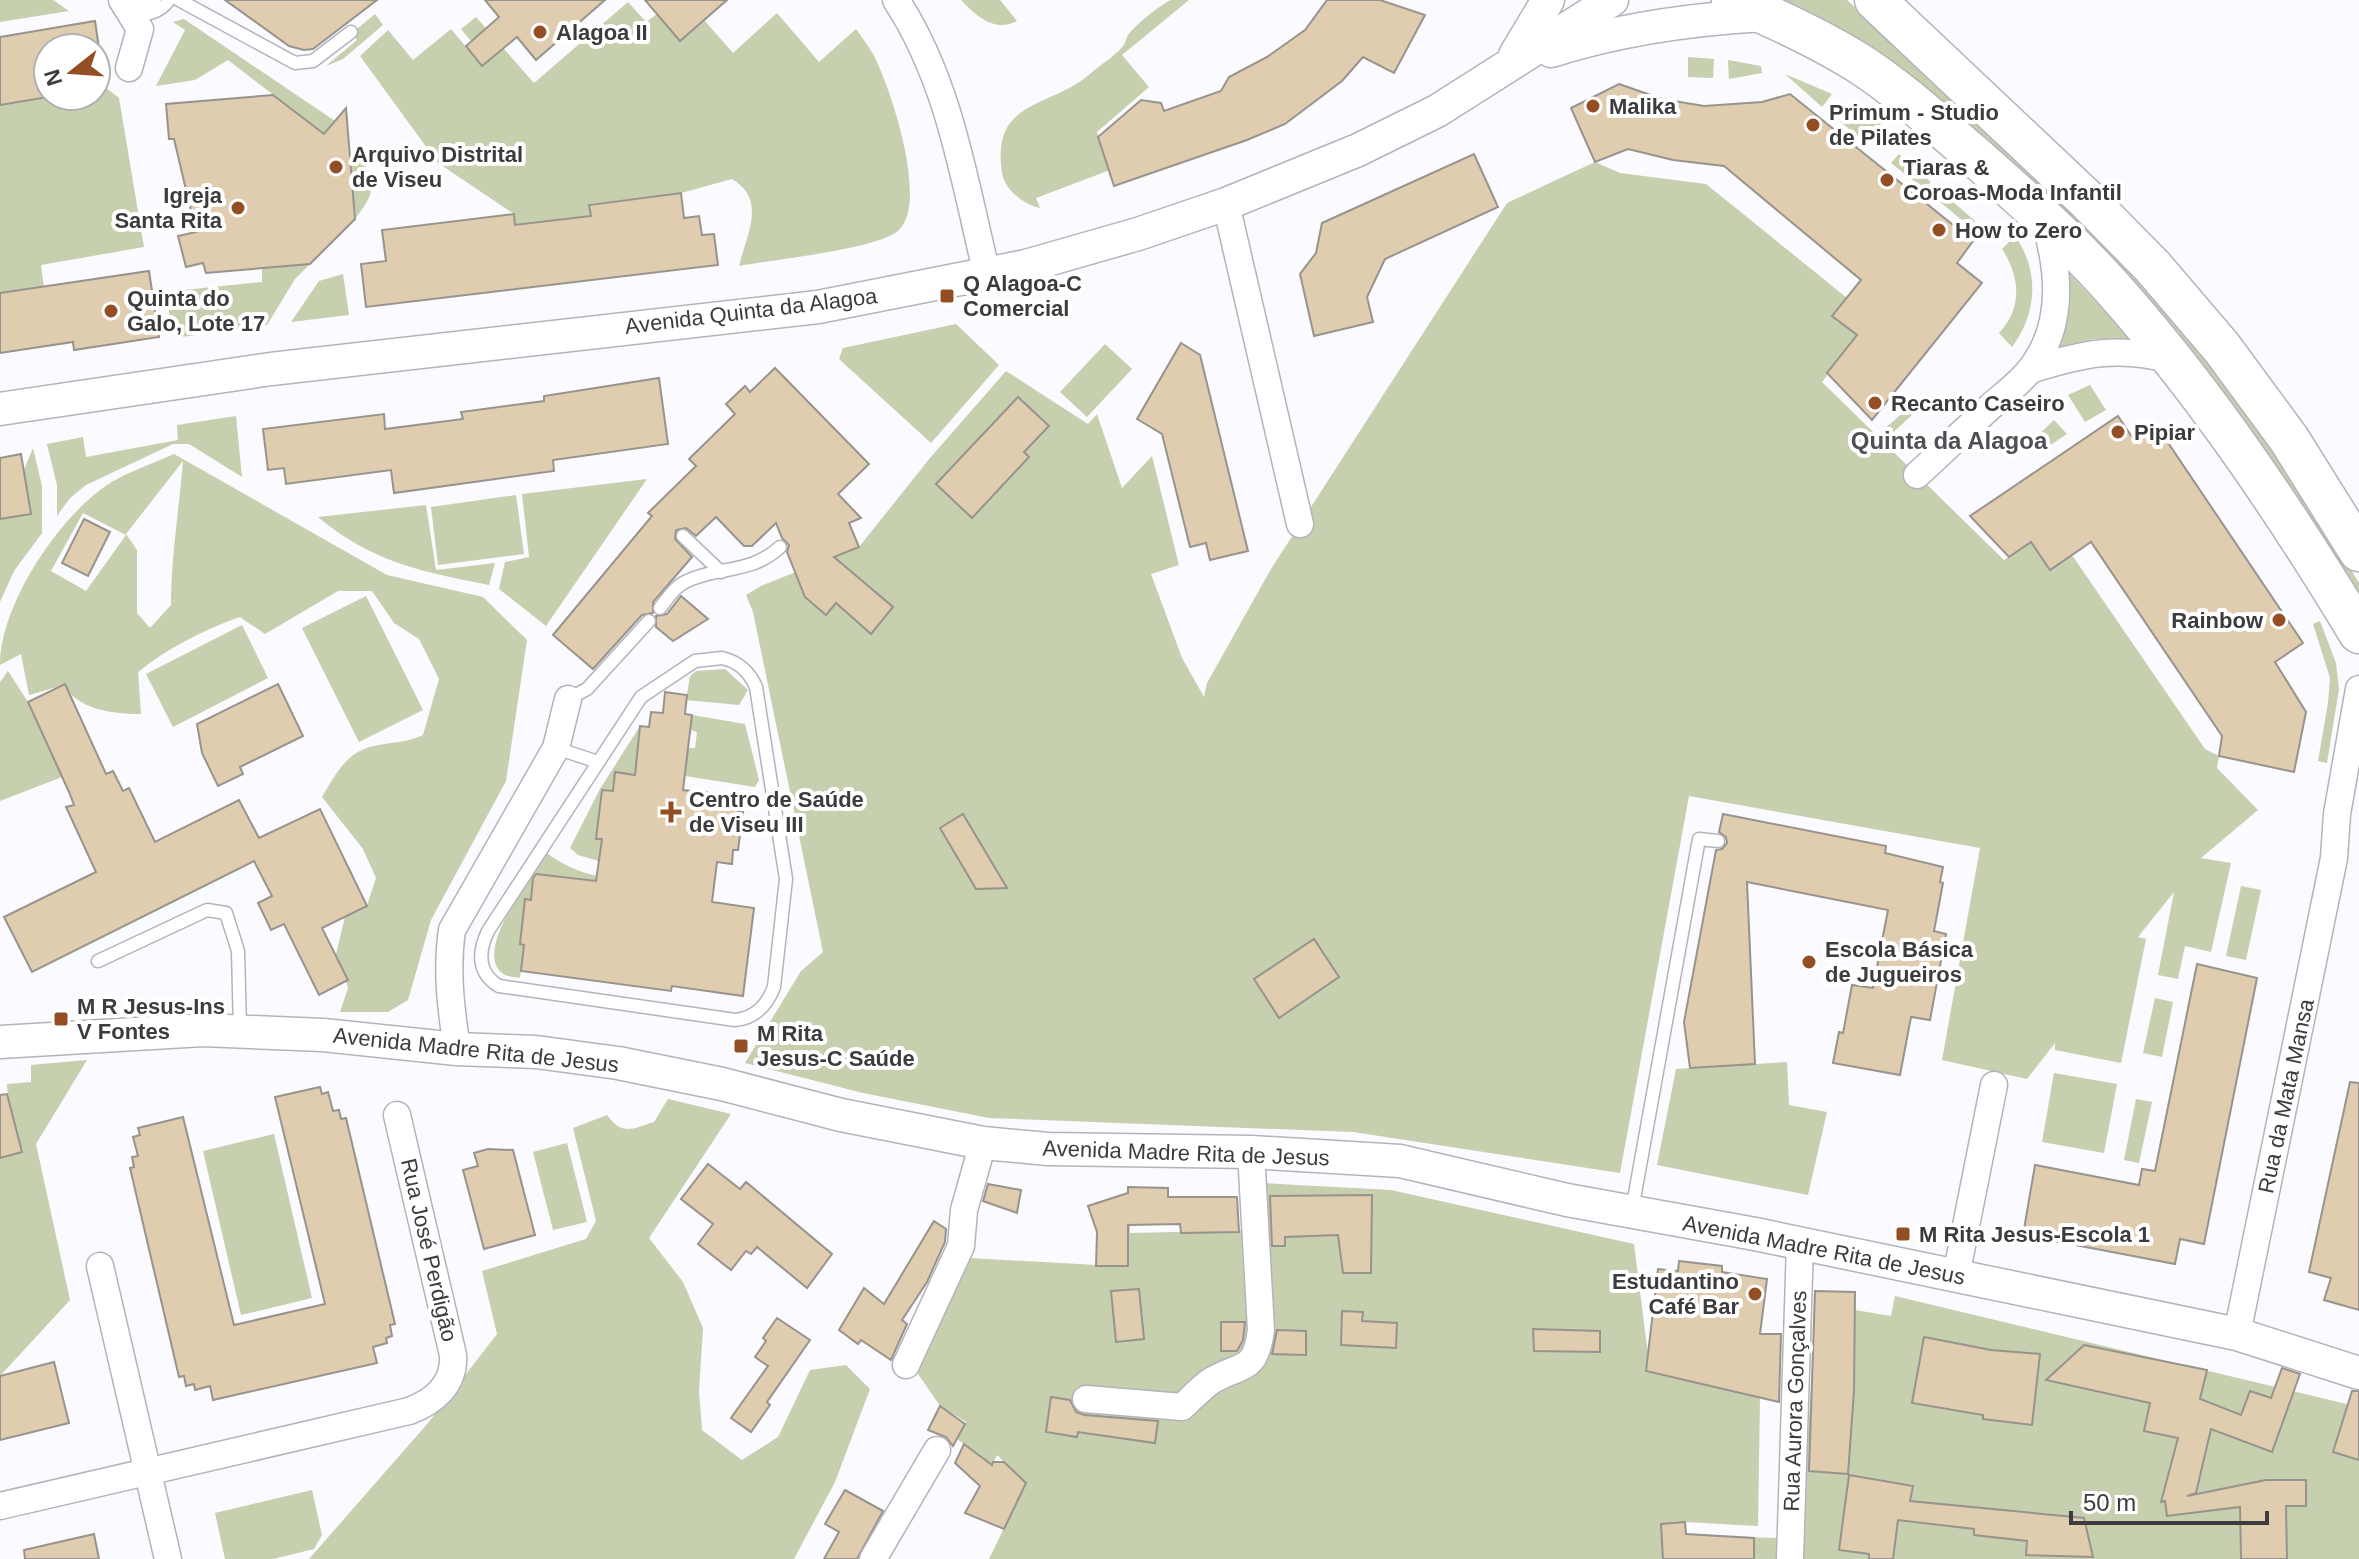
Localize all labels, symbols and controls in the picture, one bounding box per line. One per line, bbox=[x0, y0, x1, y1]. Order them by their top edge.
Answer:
place label: Alagoa II bbox=[556, 20, 648, 45]
marker: Alagoa II bbox=[531, 23, 549, 41]
north arrow bbox=[32, 32, 112, 112]
text: N bbox=[39, 66, 68, 89]
place label: Malika bbox=[1609, 94, 1677, 119]
marker: Malika bbox=[1584, 97, 1602, 115]
place label: Primum - Studio de Pilates bbox=[1829, 100, 1999, 150]
marker: Primum - Studio de Pilates bbox=[1804, 116, 1822, 134]
place label: Arquivo Distrital de Viseu bbox=[352, 142, 523, 192]
place label: Tiaras & Coroas-Moda Infantil bbox=[1903, 155, 2122, 205]
marker: Arquivo Distrital de Viseu bbox=[327, 158, 345, 176]
marker: Tiaras & Coroas-Moda Infantil bbox=[1878, 171, 1896, 189]
place label: Igreja Santa Rita bbox=[114, 183, 223, 233]
marker: Igreja Santa Rita bbox=[229, 199, 247, 217]
place label: How to Zero bbox=[1955, 218, 2082, 243]
marker: How to Zero bbox=[1930, 221, 1948, 239]
place label: Q Alagoa-C Comercial bbox=[963, 271, 1082, 321]
street label: Avenida Quinta da Alagoa bbox=[623, 283, 879, 339]
place label: Quinta do Galo, Lote 17 bbox=[127, 286, 265, 336]
marker: Q Alagoa-C Comercial bbox=[938, 287, 956, 305]
marker: Quinta do Galo, Lote 17 bbox=[102, 302, 120, 320]
place label: Recanto Caseiro bbox=[1891, 391, 2065, 416]
marker: Recanto Caseiro bbox=[1866, 394, 1884, 412]
place label: Pipiar bbox=[2134, 420, 2196, 445]
marker: Pipiar bbox=[2109, 423, 2127, 441]
district label: Quinta da Alagoa bbox=[1851, 427, 2048, 454]
place label: Rainbow bbox=[2171, 608, 2264, 633]
marker: Rainbow bbox=[2270, 611, 2288, 629]
place label: Centro de Saúde de Viseu III bbox=[689, 787, 864, 837]
marker: Centro de Saúde de Viseu III bbox=[660, 801, 682, 823]
place label: Escola Básica de Jugueiros bbox=[1825, 937, 1974, 987]
marker: Escola Básica de Jugueiros bbox=[1800, 953, 1818, 971]
place label: M R Jesus-Ins V Fontes bbox=[77, 994, 225, 1044]
street label: Rua da Mata Mansa bbox=[2253, 996, 2319, 1195]
marker: M R Jesus-Ins V Fontes bbox=[52, 1010, 70, 1028]
place label: M Rita Jesus-C Saúde bbox=[757, 1021, 915, 1071]
street label: Avenida Madre Rita de Jesus bbox=[332, 1023, 620, 1077]
marker: M Rita Jesus-C Saúde bbox=[732, 1037, 750, 1055]
street label: Avenida Madre Rita de Jesus bbox=[1042, 1135, 1330, 1171]
street label: Rua José Perdigão bbox=[396, 1156, 462, 1344]
street label: Avenida Madre Rita de Jesus bbox=[1681, 1210, 1967, 1290]
place label: M Rita Jesus-Escola 1 bbox=[1919, 1222, 2150, 1247]
marker: M Rita Jesus-Escola 1 bbox=[1894, 1225, 1912, 1243]
place label: Estudantino Café Bar bbox=[1612, 1269, 1739, 1319]
marker: Estudantino Café Bar bbox=[1746, 1285, 1764, 1303]
street label: Rua Aurora Gonçalves bbox=[1779, 1290, 1811, 1512]
scale bar bbox=[2071, 1475, 2267, 1525]
text: 50 m bbox=[2083, 1489, 2136, 1516]

